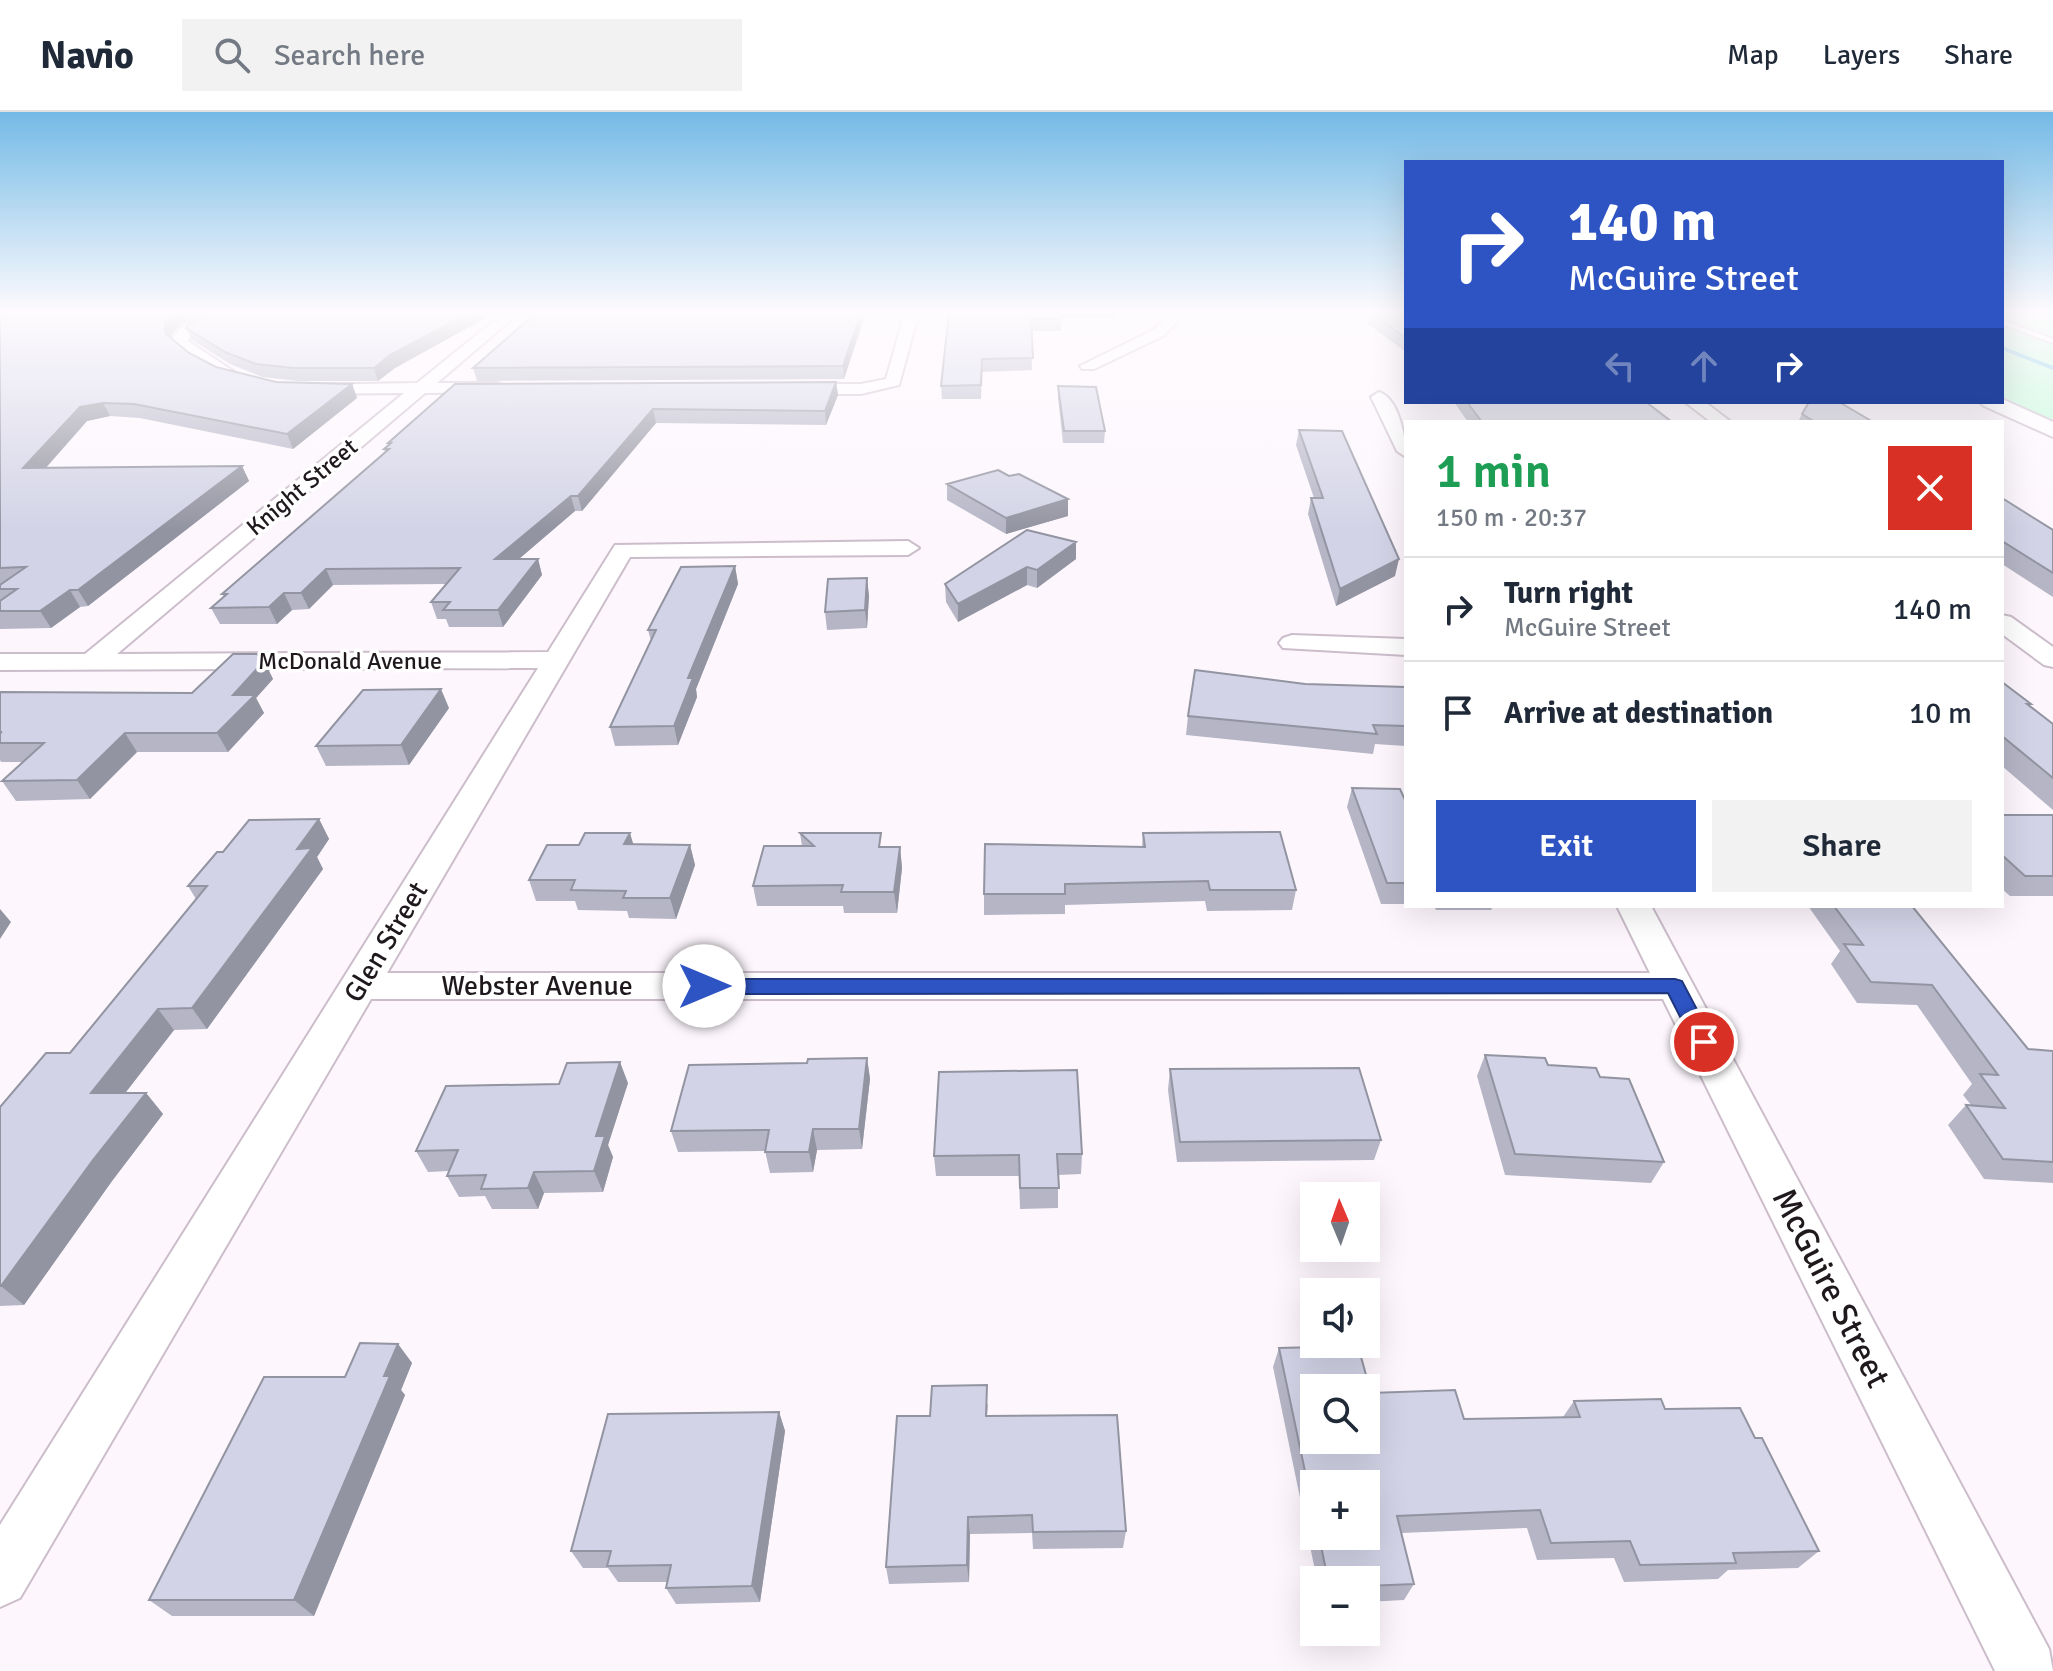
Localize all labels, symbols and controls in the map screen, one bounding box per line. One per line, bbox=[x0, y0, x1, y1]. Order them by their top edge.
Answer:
search box bbox=[182, 19, 742, 91]
text: Navio bbox=[40, 32, 134, 79]
icon: search bbox=[210, 33, 254, 77]
text: Search here bbox=[274, 37, 425, 74]
text: Map bbox=[1727, 38, 1779, 72]
text: Layers bbox=[1823, 38, 1900, 72]
text: Share bbox=[1944, 38, 2013, 72]
text: 140 m bbox=[1568, 187, 1716, 256]
icon: right bbox=[1436, 192, 1540, 296]
text: McGuire Street bbox=[1568, 256, 1799, 301]
icon: left bbox=[1598, 344, 1642, 388]
icon: ahead bbox=[1682, 344, 1726, 388]
icon: right bbox=[1766, 344, 1810, 388]
street label: Knight Street bbox=[240, 432, 364, 542]
text: 1 min bbox=[1436, 442, 1551, 501]
button: close bbox=[1888, 446, 1972, 530]
text: 150 m · 20:37 bbox=[1436, 502, 1587, 534]
text: Turn right bbox=[1504, 575, 1633, 612]
icon: right bbox=[1436, 587, 1480, 631]
text: 140 m bbox=[1893, 591, 1972, 628]
text: McGuire Street bbox=[1504, 612, 1671, 644]
street label: McDonald Avenue bbox=[258, 646, 442, 676]
icon: arrive bbox=[1436, 691, 1480, 735]
text: Arrive at destination bbox=[1504, 695, 1773, 732]
text: 10 m bbox=[1909, 695, 1972, 732]
button: Exit bbox=[1436, 800, 1696, 892]
button: Share bbox=[1712, 800, 1972, 892]
street label: Glen Street bbox=[337, 875, 435, 1008]
position arrow bbox=[662, 944, 746, 1028]
street label: Webster Avenue bbox=[441, 969, 633, 1003]
pin bbox=[1670, 1008, 1738, 1076]
icon: arrive bbox=[1682, 1020, 1726, 1064]
street label: McGuire Street bbox=[1763, 1181, 1899, 1395]
north arrow bbox=[1300, 1182, 1380, 1262]
map controls bbox=[1300, 1182, 1380, 1646]
button: sound bbox=[1300, 1278, 1380, 1358]
button: search bbox=[1300, 1374, 1380, 1454]
button: + bbox=[1300, 1470, 1380, 1550]
button: − bbox=[1300, 1566, 1380, 1646]

